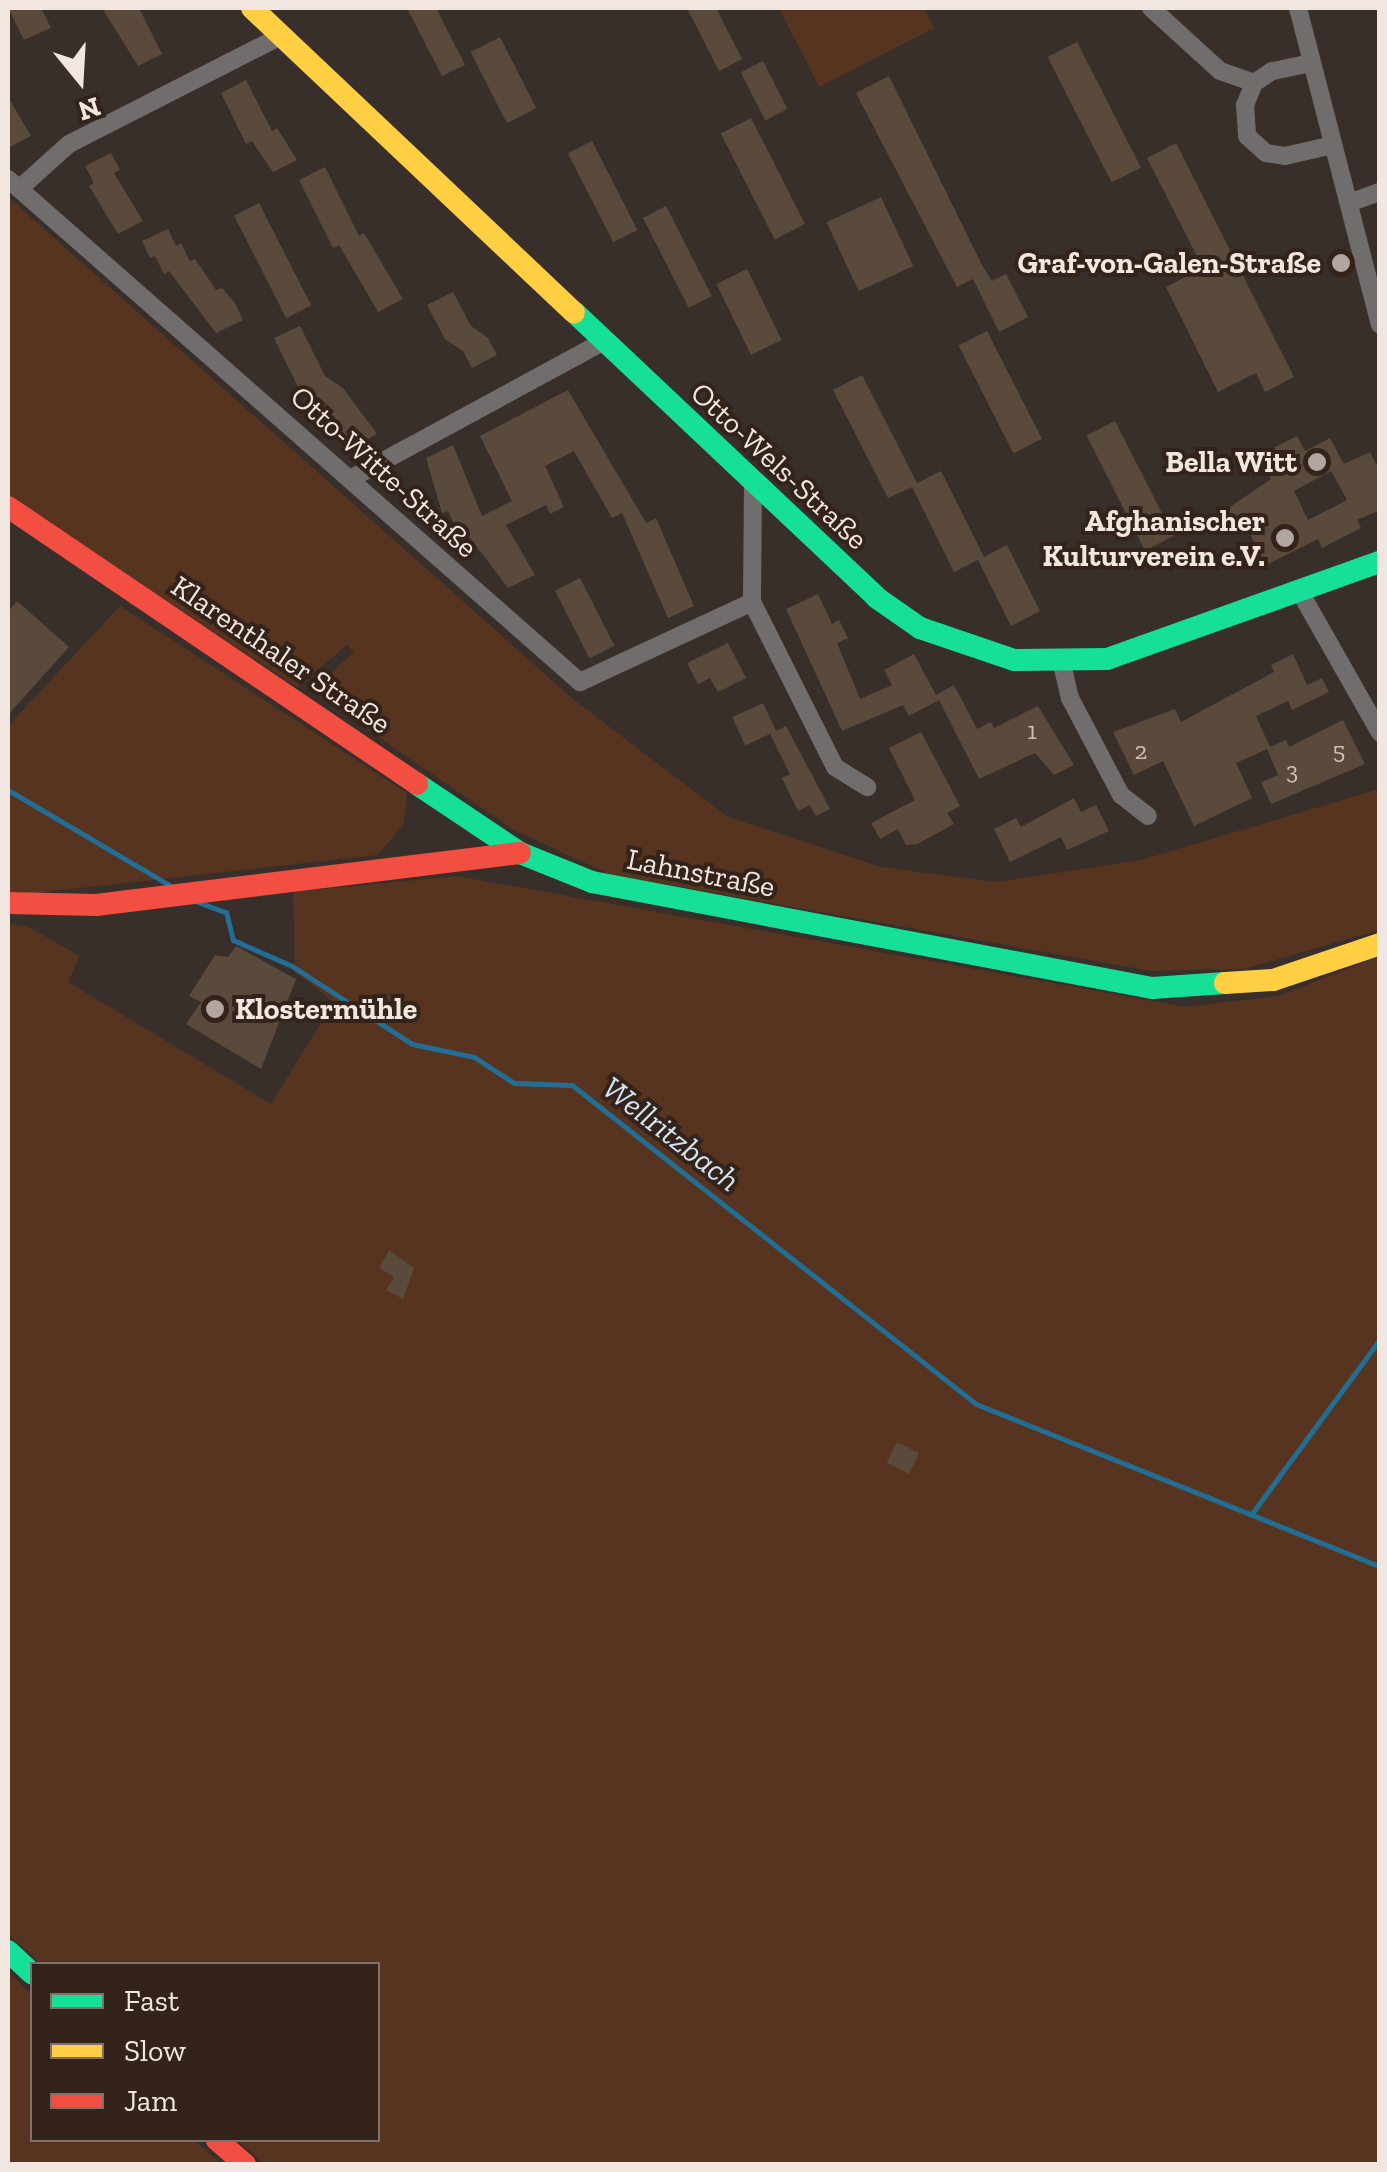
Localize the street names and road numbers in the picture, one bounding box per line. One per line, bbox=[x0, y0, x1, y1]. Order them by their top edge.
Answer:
street label: Otto-Wels-Straße bbox=[683, 375, 875, 557]
street label: Otto-Witte-Straße bbox=[283, 379, 485, 565]
street label: Klarenthaler Straße bbox=[164, 568, 398, 742]
street label: Lahnstraße bbox=[624, 841, 778, 905]

